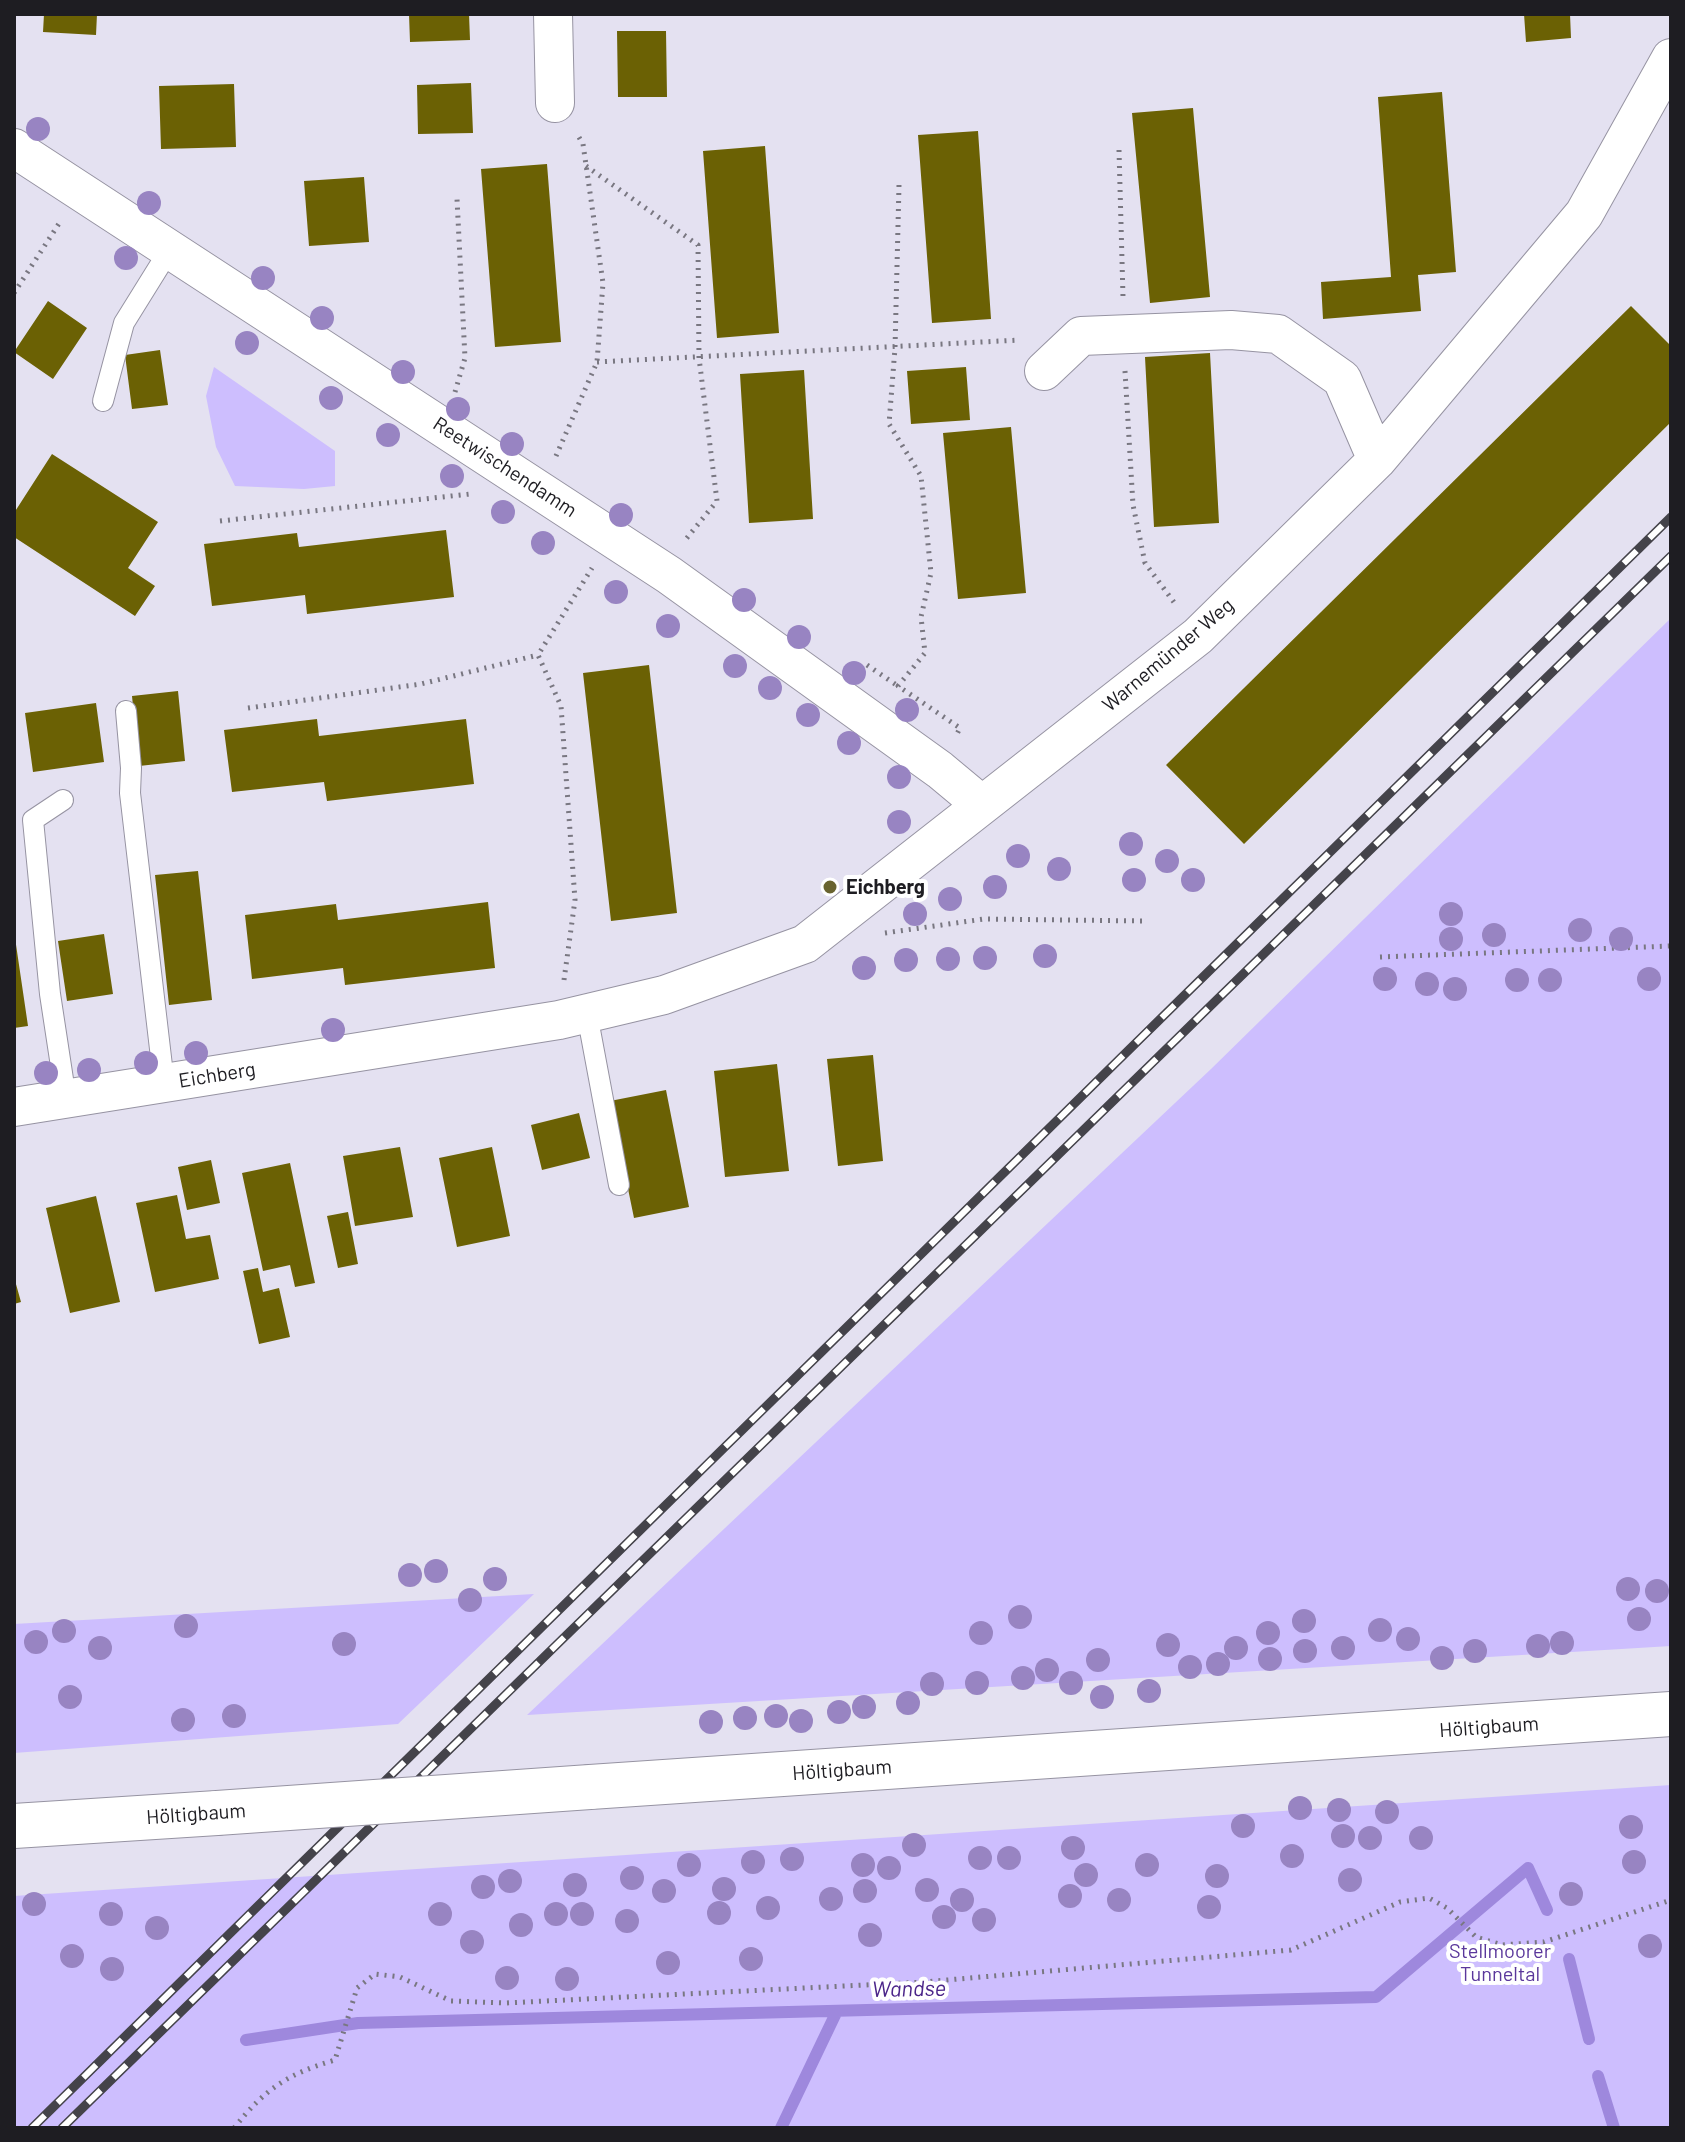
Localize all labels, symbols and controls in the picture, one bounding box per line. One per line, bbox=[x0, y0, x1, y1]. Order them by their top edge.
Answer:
street label: Reetwischendamm bbox=[429, 412, 581, 522]
street label: Warnemünder Weg bbox=[1097, 593, 1239, 717]
place label: Eichberg bbox=[846, 875, 925, 899]
marker: Eichberg bbox=[821, 878, 839, 896]
street label: Eichberg bbox=[177, 1057, 257, 1093]
street label: Höltigbaum bbox=[1438, 1712, 1540, 1742]
street label: Höltigbaum bbox=[791, 1755, 893, 1785]
street label: Höltigbaum bbox=[145, 1799, 247, 1829]
park label: Stellmoorer Tunneltal bbox=[1449, 1939, 1551, 1986]
water label: Wandse bbox=[872, 1975, 946, 2003]

